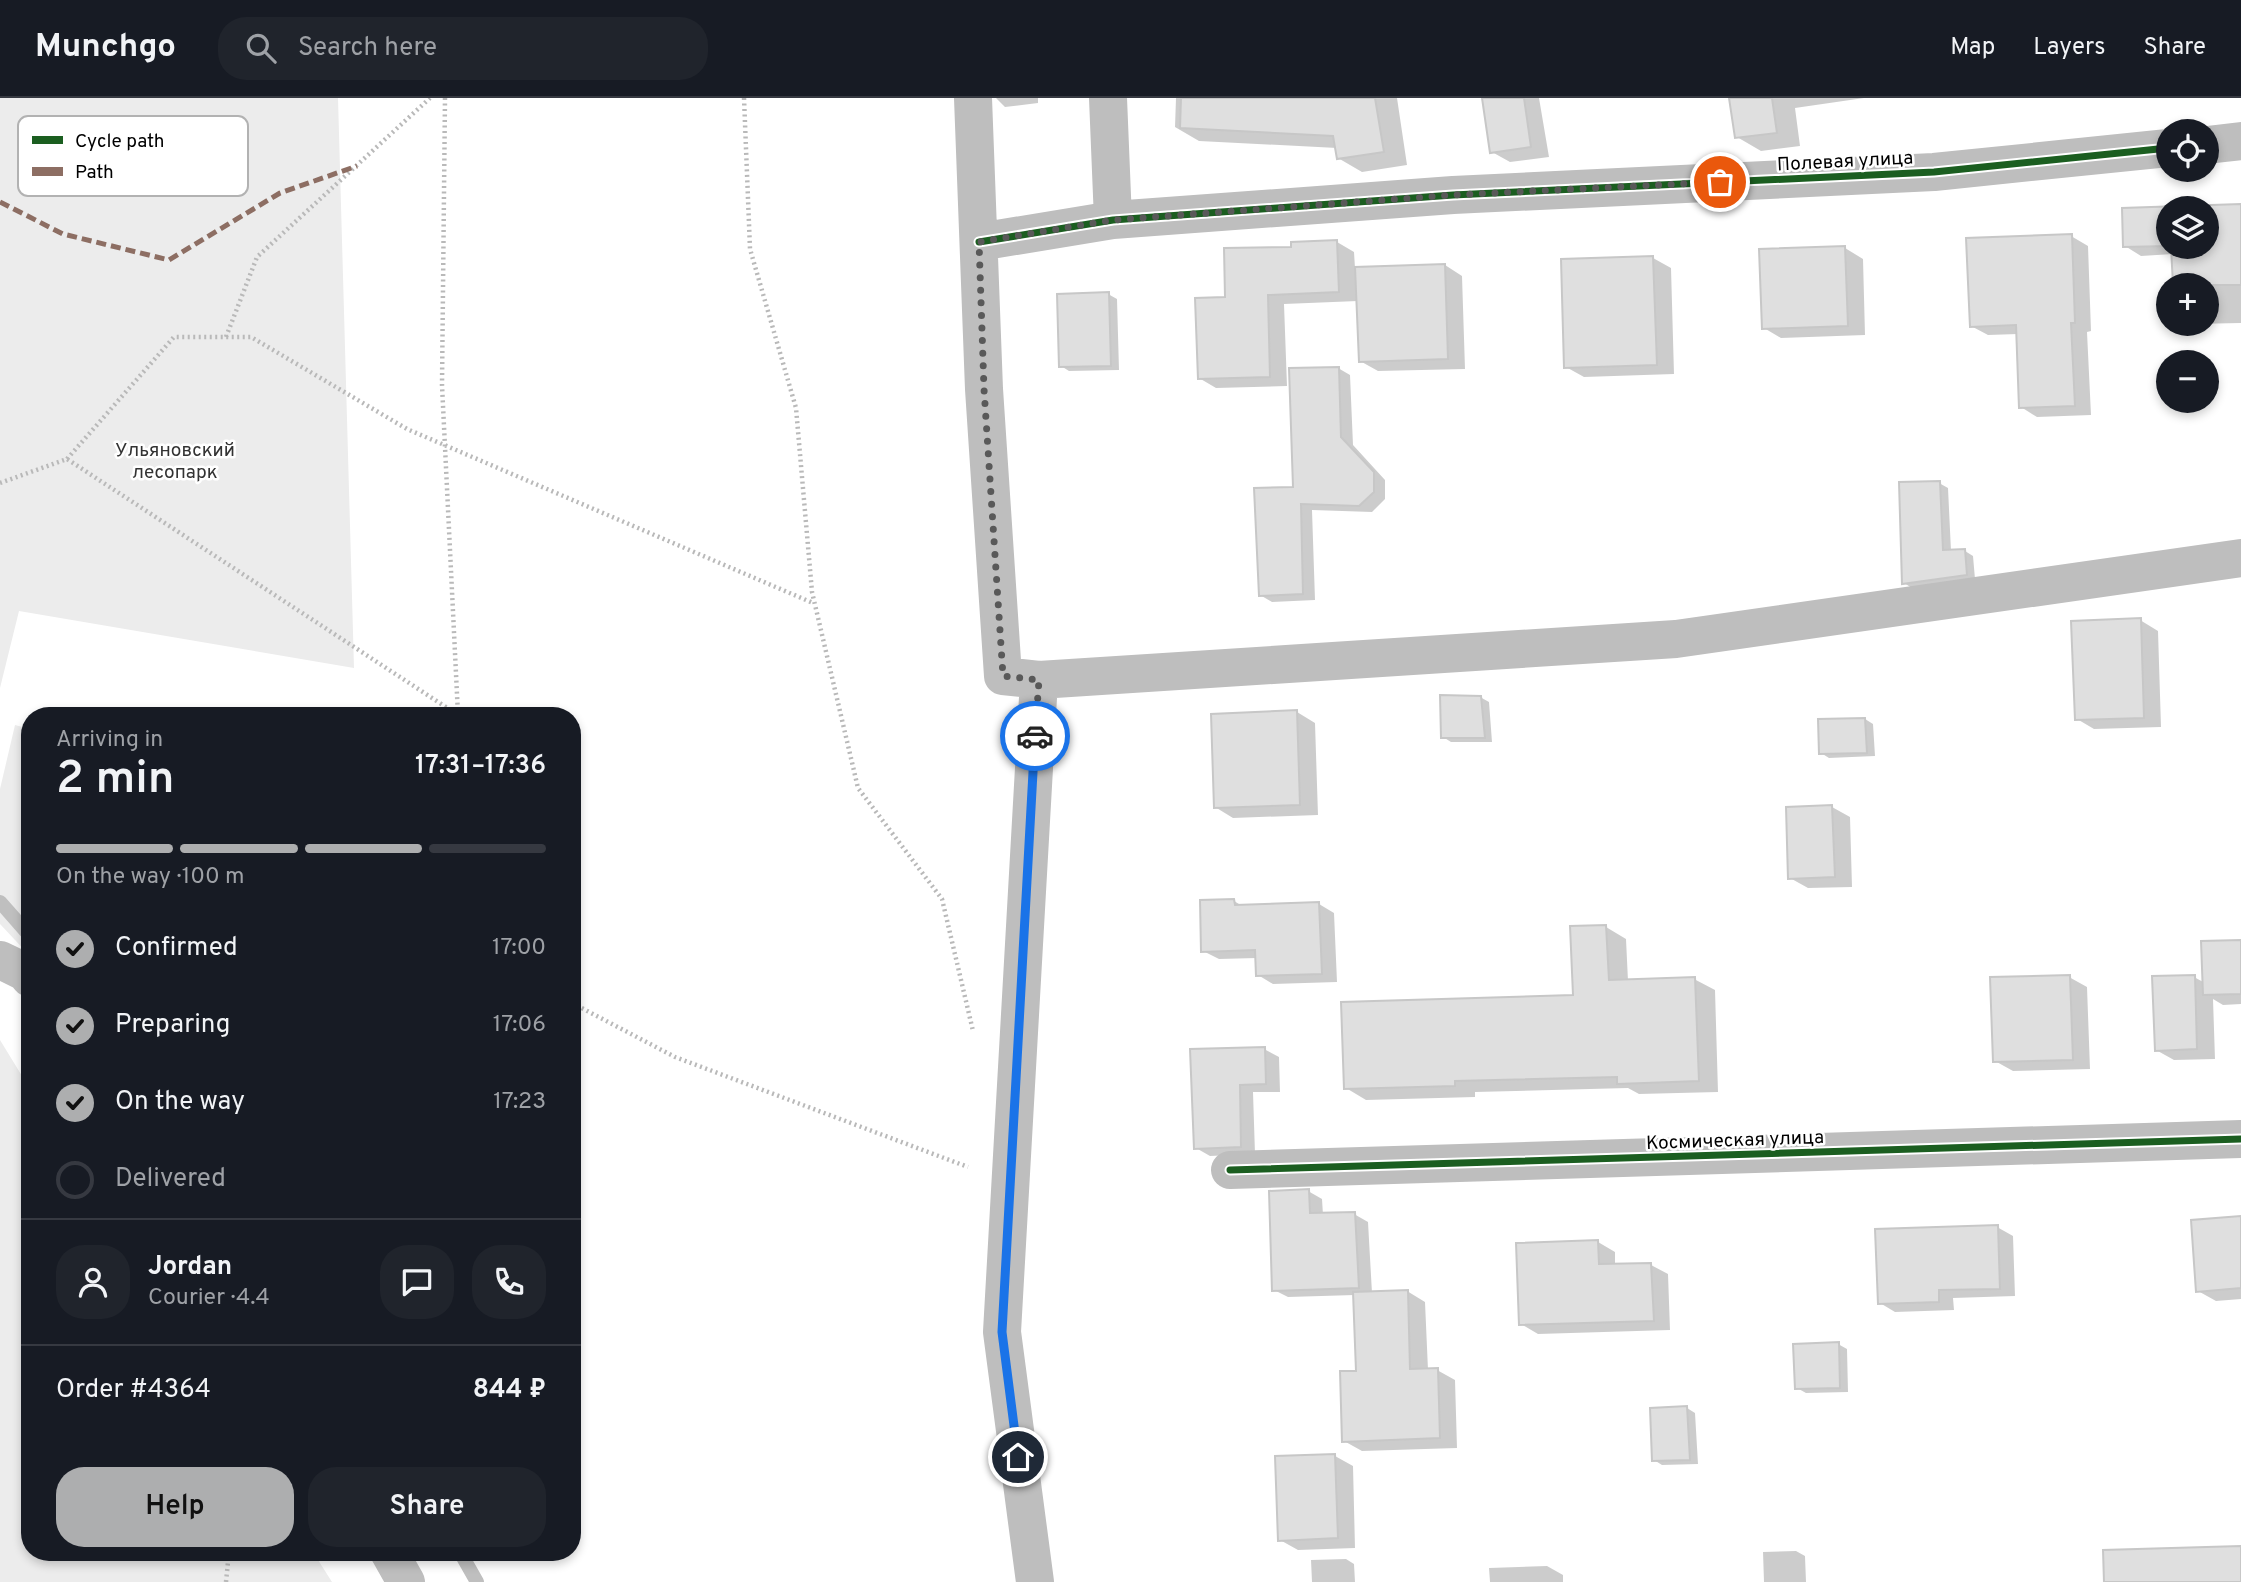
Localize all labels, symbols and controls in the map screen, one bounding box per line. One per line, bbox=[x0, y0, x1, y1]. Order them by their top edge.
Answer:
search box bbox=[218, 17, 708, 80]
text: Munchgo bbox=[35, 27, 176, 69]
icon: search bbox=[242, 29, 280, 67]
text: Search here bbox=[298, 32, 437, 65]
text: Map bbox=[1950, 33, 1995, 63]
text: Layers bbox=[2033, 33, 2105, 63]
text: Share bbox=[2143, 33, 2206, 63]
legend bbox=[18, 116, 248, 196]
map controls bbox=[2156, 119, 2219, 413]
button: locate bbox=[2156, 119, 2219, 182]
text: Cycle path bbox=[75, 130, 164, 154]
street label: Полевая улица bbox=[1776, 146, 1914, 178]
pin bbox=[1690, 152, 1750, 212]
text: Path bbox=[75, 161, 114, 185]
icon: bag bbox=[1701, 163, 1739, 201]
button: layers bbox=[2156, 196, 2219, 259]
button: + bbox=[2156, 273, 2219, 336]
button: − bbox=[2156, 350, 2219, 413]
park label: Ульяновский лесопарк bbox=[115, 439, 235, 485]
courier bbox=[1000, 701, 1070, 771]
icon: car bbox=[1016, 717, 1054, 755]
text: Arriving in bbox=[56, 726, 163, 755]
text: 17:31–17:36 bbox=[415, 750, 546, 783]
text: 2 min bbox=[56, 751, 175, 810]
text: On the way · 100 m bbox=[56, 863, 245, 892]
icon: check bbox=[56, 930, 94, 968]
text: Confirmed bbox=[115, 932, 238, 965]
text: 17:00 bbox=[492, 934, 546, 963]
icon: check bbox=[56, 1007, 94, 1045]
text: Preparing bbox=[115, 1009, 230, 1042]
text: 17:06 bbox=[493, 1011, 546, 1040]
icon: check bbox=[56, 1084, 94, 1122]
text: On the way bbox=[115, 1086, 245, 1119]
text: 17:23 bbox=[493, 1088, 546, 1117]
street label: Космическая улица bbox=[1646, 1126, 1825, 1156]
text: Delivered bbox=[115, 1163, 226, 1196]
button: person bbox=[56, 1245, 130, 1319]
button: chat bbox=[380, 1245, 454, 1319]
button: phone bbox=[472, 1245, 546, 1319]
text: Jordan bbox=[148, 1251, 232, 1284]
text: Courier · 4.4 bbox=[148, 1284, 270, 1313]
text: Order #4364 bbox=[56, 1374, 211, 1407]
text: 844 ₽ bbox=[473, 1374, 546, 1407]
pin bbox=[988, 1427, 1048, 1487]
icon: home bbox=[999, 1438, 1037, 1476]
button: Help bbox=[56, 1467, 294, 1547]
button: Share bbox=[308, 1467, 546, 1547]

